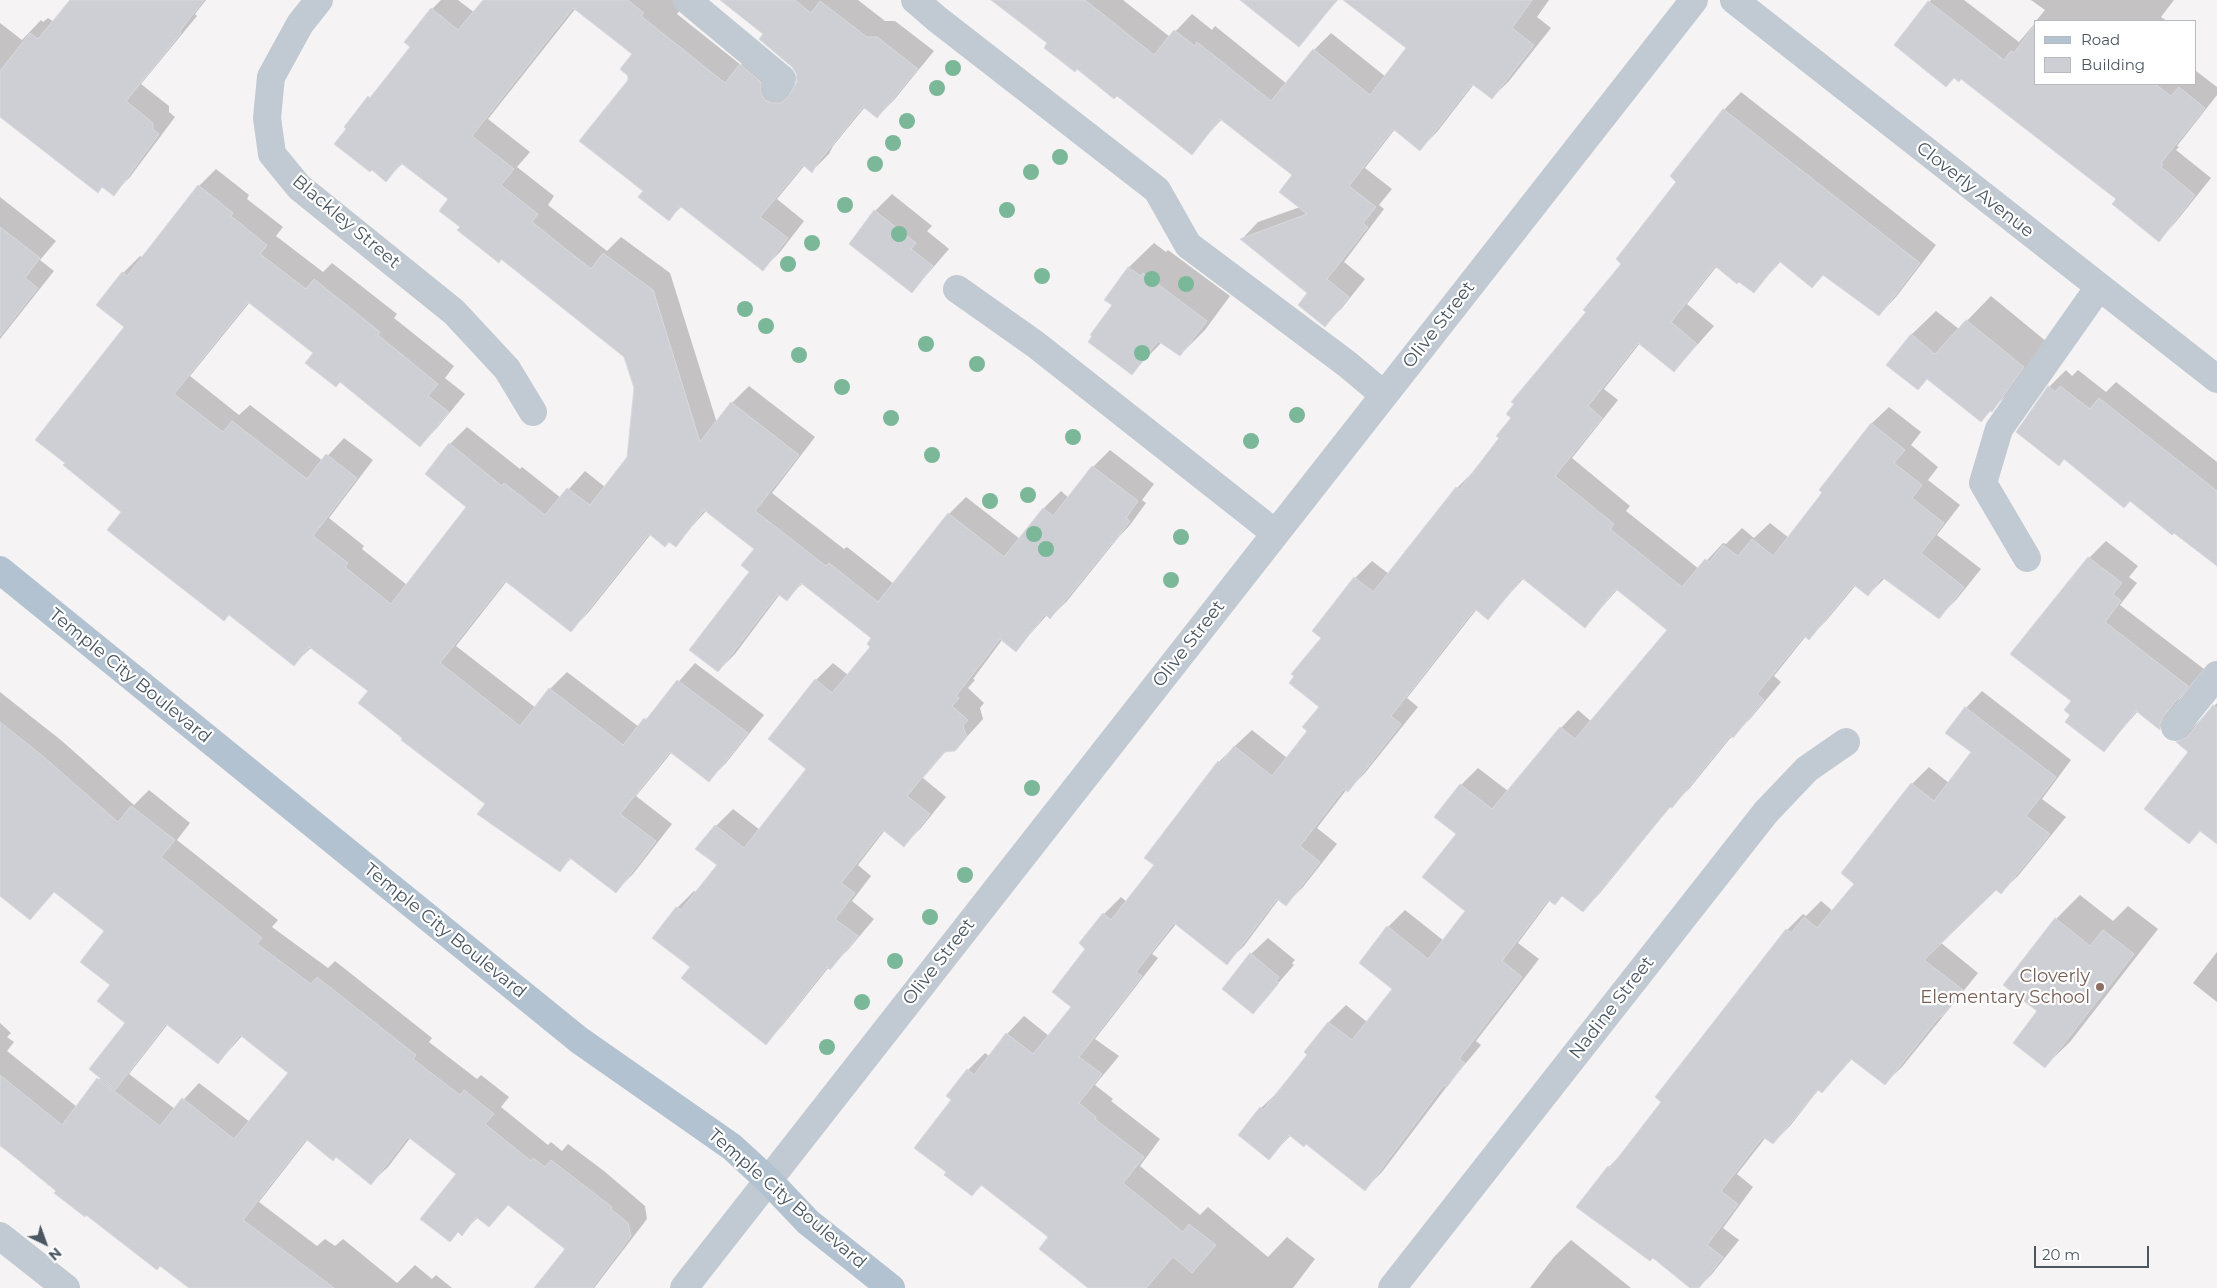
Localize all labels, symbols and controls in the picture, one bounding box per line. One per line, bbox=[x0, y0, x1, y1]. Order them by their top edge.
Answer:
legend bbox=[2034, 20, 2197, 85]
text: Road bbox=[2081, 30, 2120, 49]
text: Building bbox=[2081, 55, 2145, 74]
street label: Cloverly Avenue bbox=[1912, 137, 2038, 243]
street label: Blackley Street bbox=[288, 171, 404, 273]
street label: Olive Street bbox=[1398, 277, 1480, 373]
street label: Olive Street bbox=[1148, 596, 1230, 692]
street label: Temple City Boulevard bbox=[45, 604, 215, 748]
street label: Temple City Boulevard bbox=[360, 859, 530, 1003]
street label: Olive Street bbox=[898, 914, 980, 1010]
street label: Nadine Street bbox=[1565, 952, 1659, 1064]
place label: Cloverly Elementary School bbox=[1920, 966, 2090, 1009]
marker: Cloverly Elementary School bbox=[2094, 981, 2106, 993]
street label: Temple City Boulevard bbox=[704, 1125, 870, 1273]
north arrow bbox=[20, 1218, 70, 1268]
scale bar bbox=[2037, 1236, 2152, 1268]
text: N bbox=[45, 1244, 65, 1265]
text: 20 m bbox=[2042, 1245, 2080, 1264]

